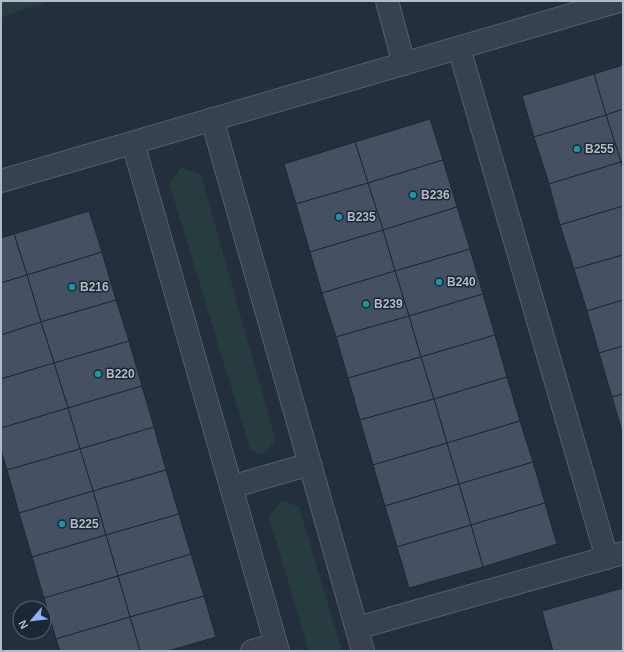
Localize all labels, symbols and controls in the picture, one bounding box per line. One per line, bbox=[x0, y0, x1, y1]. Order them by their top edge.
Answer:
place label: B255 bbox=[585, 142, 614, 156]
marker: B255 bbox=[572, 144, 582, 154]
place label: B236 bbox=[421, 188, 450, 202]
marker: B236 bbox=[408, 190, 418, 200]
place label: B235 bbox=[347, 210, 376, 224]
marker: B235 bbox=[334, 212, 344, 222]
place label: B240 bbox=[447, 275, 476, 289]
marker: B240 bbox=[434, 277, 444, 287]
place label: B216 bbox=[80, 280, 109, 294]
marker: B216 bbox=[67, 282, 77, 292]
place label: B239 bbox=[374, 297, 403, 311]
marker: B239 bbox=[361, 299, 371, 309]
place label: B220 bbox=[106, 367, 135, 381]
marker: B220 bbox=[93, 369, 103, 379]
place label: B225 bbox=[70, 517, 99, 531]
marker: B225 bbox=[57, 519, 67, 529]
north arrow bbox=[12, 600, 52, 640]
text: N bbox=[16, 618, 30, 631]

